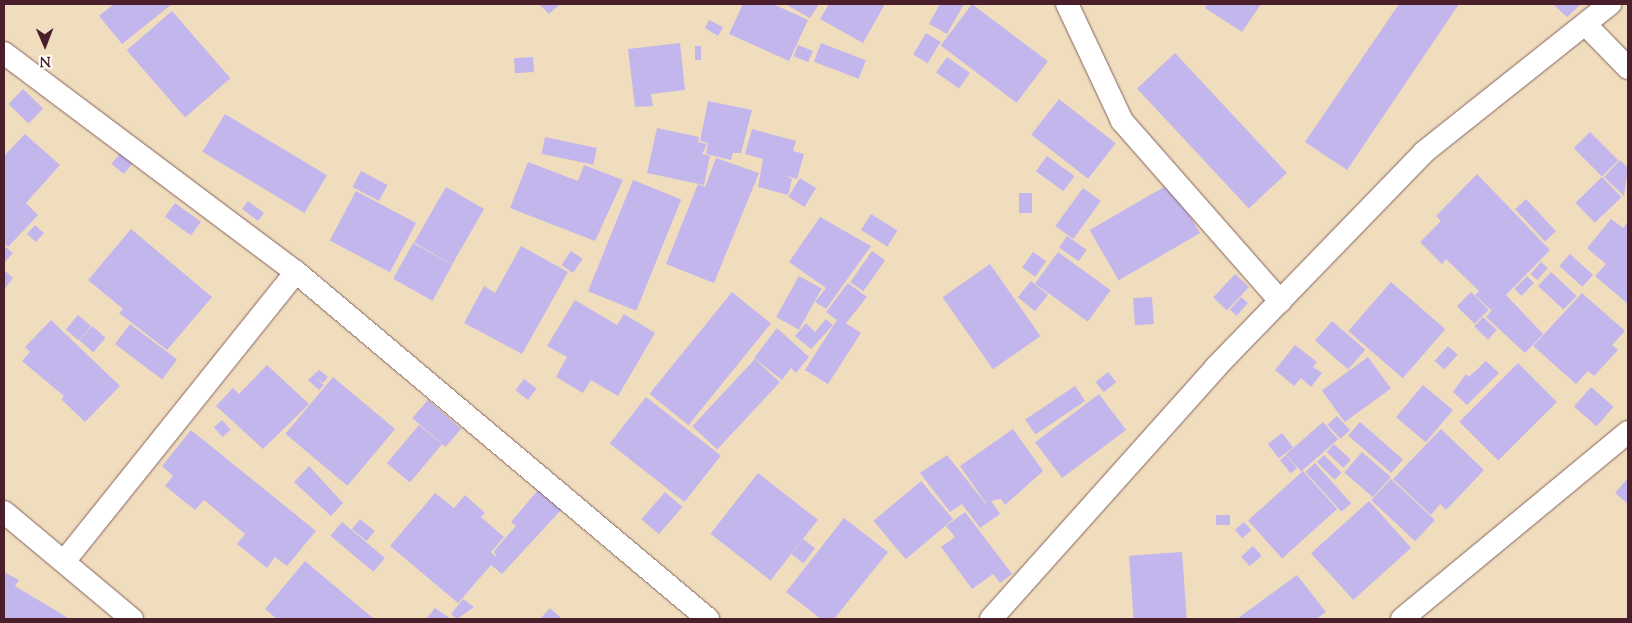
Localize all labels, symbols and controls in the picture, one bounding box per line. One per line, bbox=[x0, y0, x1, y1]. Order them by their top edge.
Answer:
north arrow bbox=[20, 20, 70, 70]
text: N bbox=[39, 50, 51, 70]

